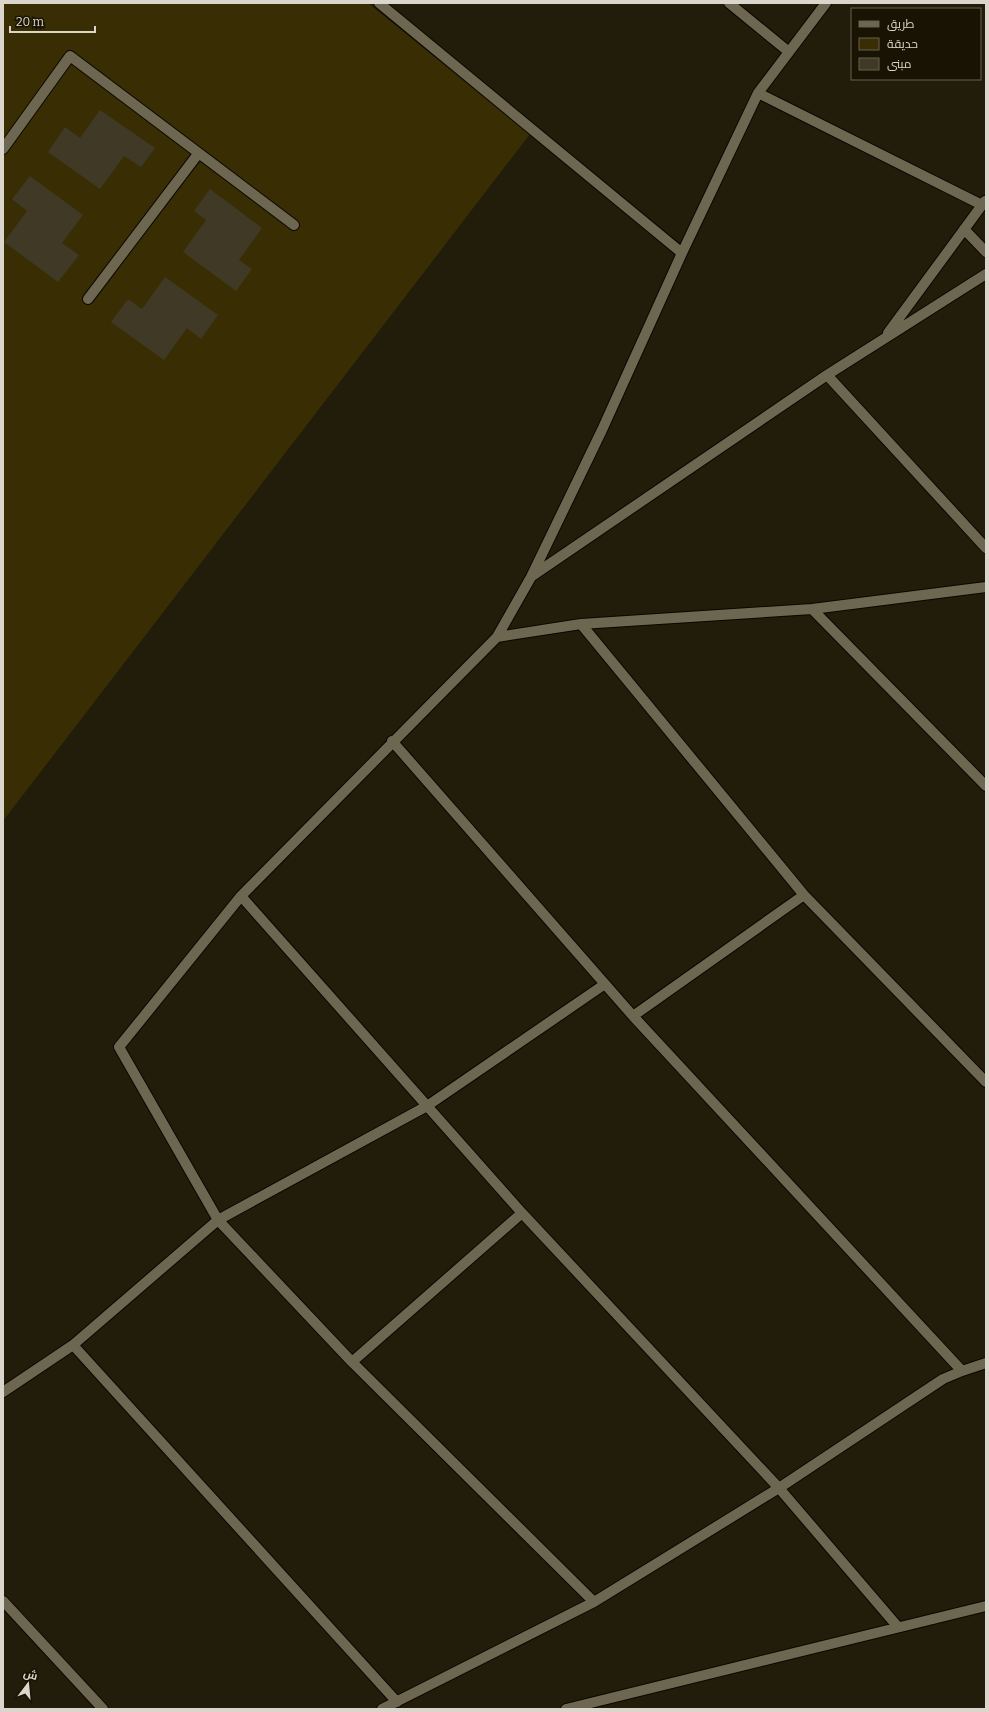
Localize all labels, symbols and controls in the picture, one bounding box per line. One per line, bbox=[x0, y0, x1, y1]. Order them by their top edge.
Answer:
scale bar bbox=[10, 8, 95, 34]
legend bbox=[851, 8, 981, 80]
text: 20 m bbox=[16, 15, 45, 29]
text: طريق bbox=[887, 17, 915, 31]
text: حديقة bbox=[887, 37, 918, 51]
text: مبنى bbox=[887, 57, 912, 71]
north arrow bbox=[8, 1664, 48, 1704]
text: ش bbox=[22, 1667, 39, 1683]

